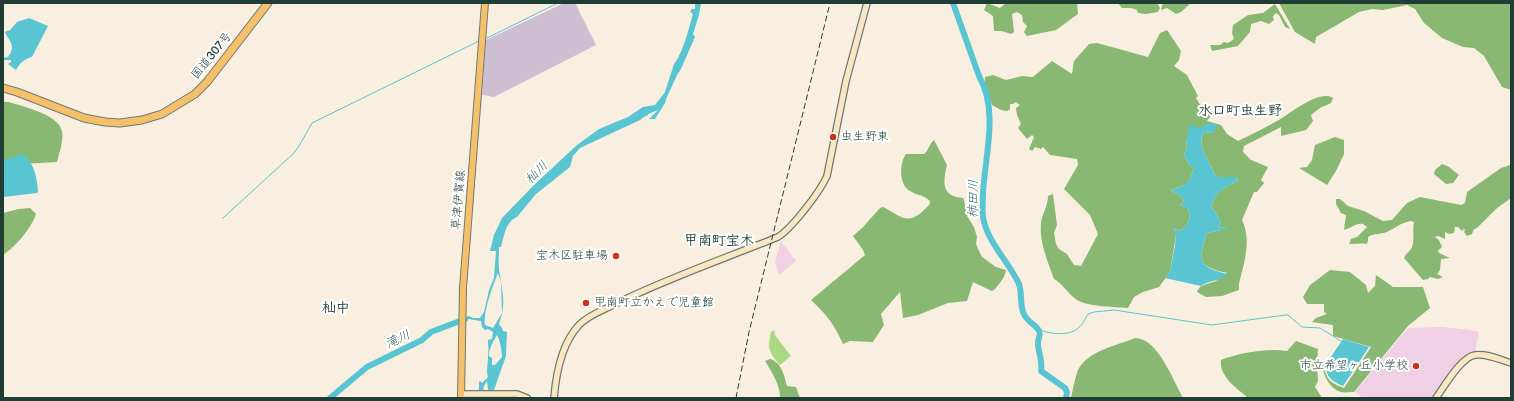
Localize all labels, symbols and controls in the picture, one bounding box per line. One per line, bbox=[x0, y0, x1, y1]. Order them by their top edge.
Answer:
street label: 国道307号 bbox=[189, 30, 235, 82]
district label: 水口町虫生野 bbox=[1198, 103, 1282, 119]
place label: 虫生野東 bbox=[841, 130, 889, 144]
marker: 虫生野東 bbox=[828, 132, 838, 142]
water label: 杣川 bbox=[522, 158, 552, 188]
street label: 草津伊賀線 bbox=[449, 169, 469, 231]
water label: 柿田川 bbox=[966, 179, 982, 219]
district label: 甲南町宝木 bbox=[684, 233, 754, 249]
place label: 宝木区駐車場 bbox=[536, 249, 608, 263]
marker: 宝木区駐車場 bbox=[611, 251, 621, 261]
place label: 甲南町立かえで児童館 bbox=[594, 296, 714, 310]
marker: 甲南町立かえで児童館 bbox=[581, 298, 591, 308]
district label: 杣中 bbox=[322, 300, 350, 316]
water label: 滝川 bbox=[383, 327, 413, 353]
place label: 市立希望ヶ丘小学校 bbox=[1300, 359, 1408, 373]
marker: 市立希望ヶ丘小学校 bbox=[1411, 361, 1421, 371]

